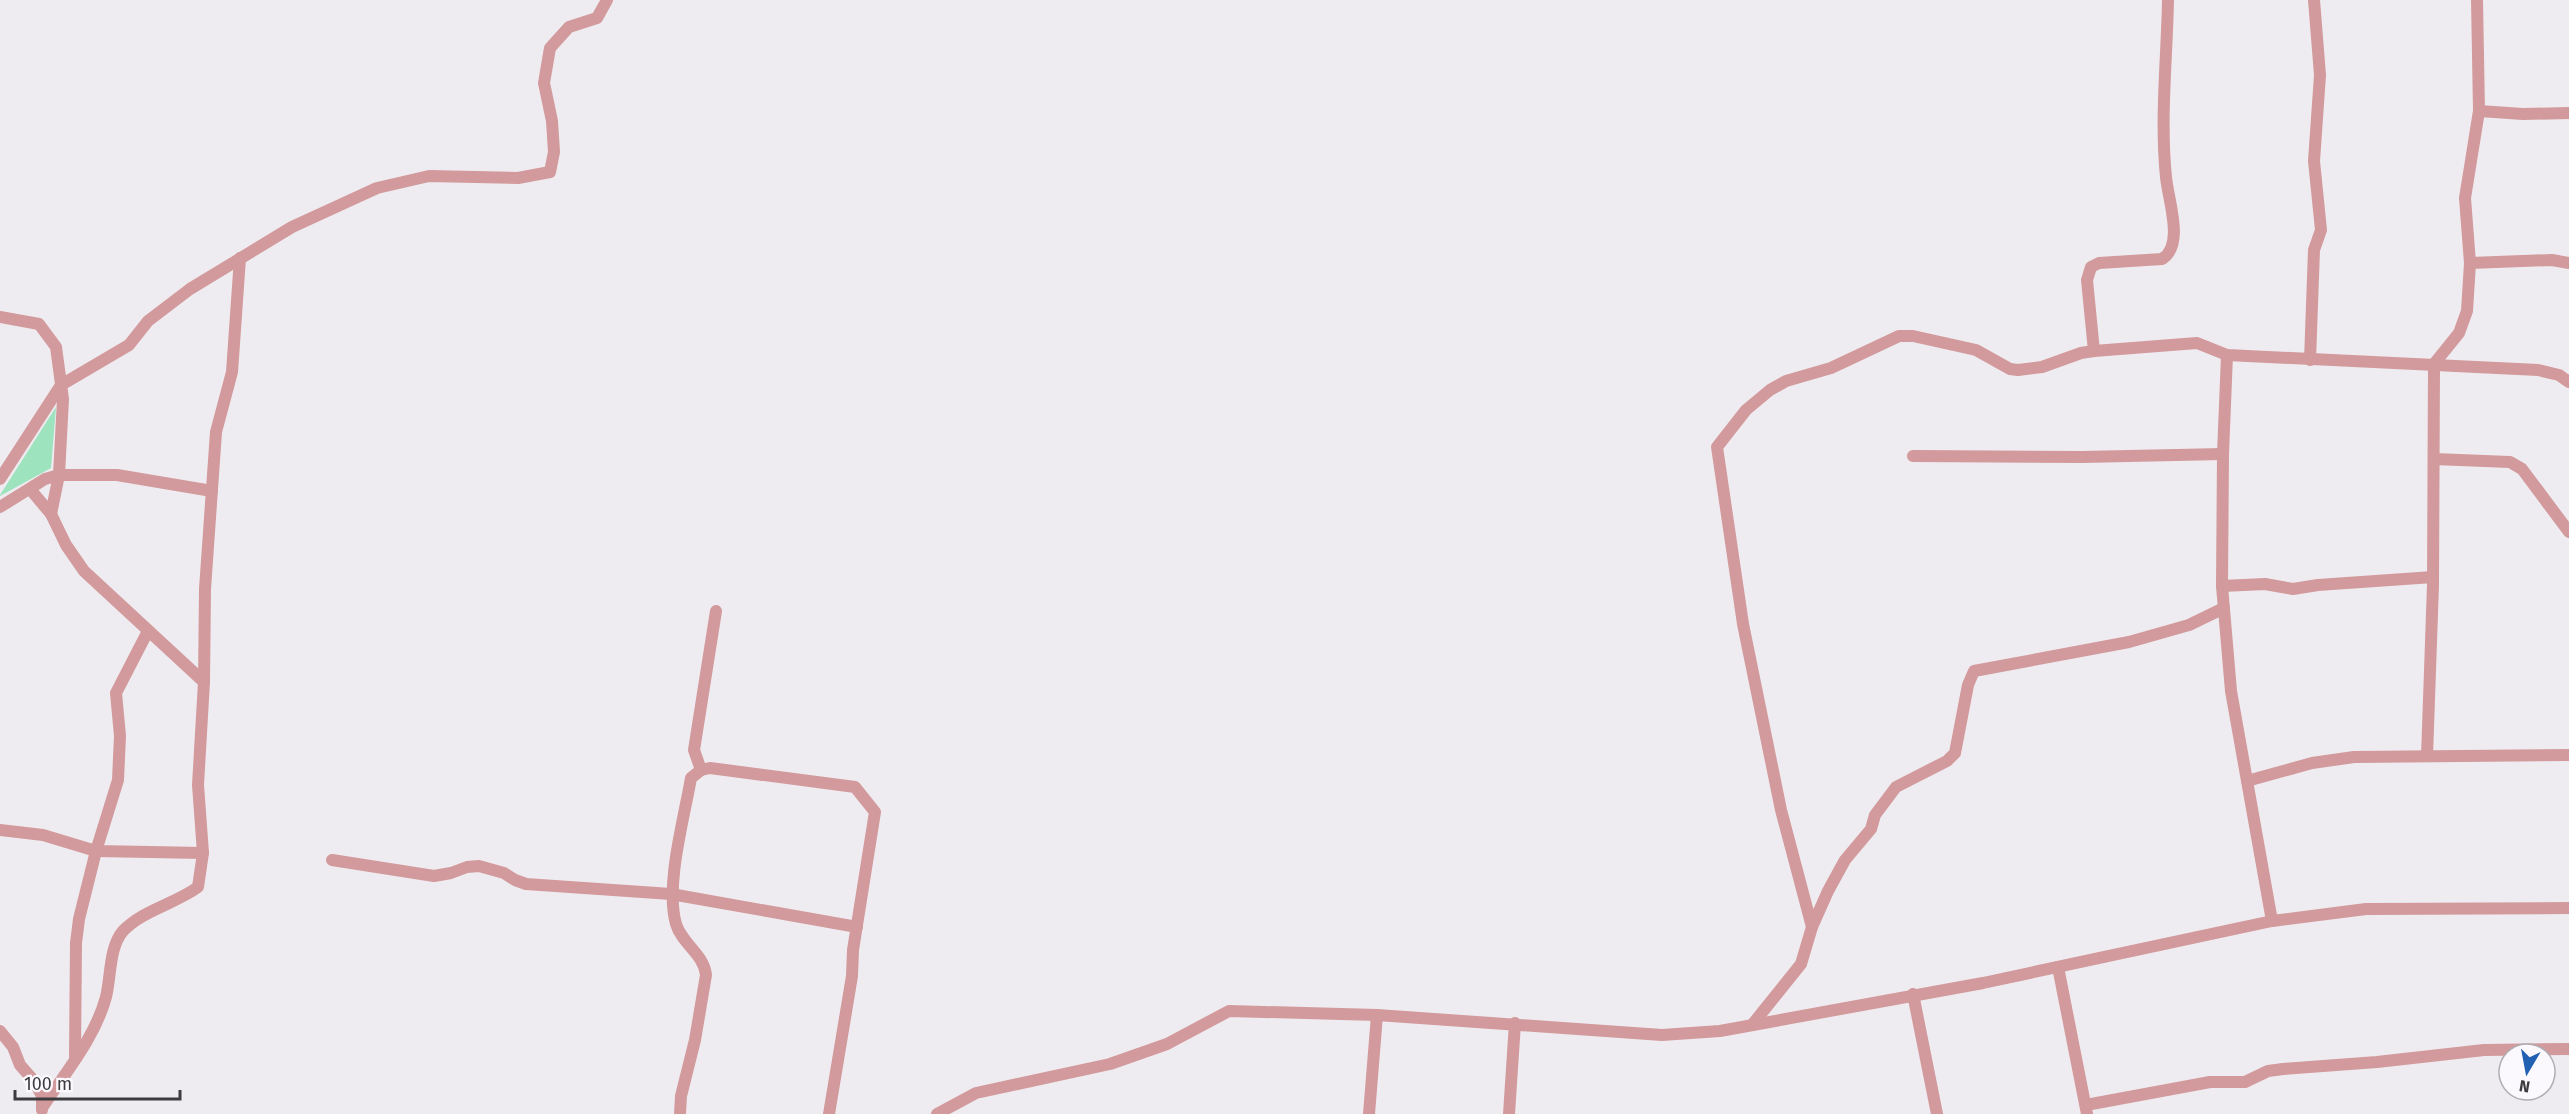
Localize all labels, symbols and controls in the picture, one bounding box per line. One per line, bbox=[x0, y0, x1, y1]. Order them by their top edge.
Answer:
north arrow bbox=[2497, 1042, 2557, 1102]
scale bar bbox=[15, 1063, 180, 1101]
text: 100 m bbox=[24, 1073, 72, 1095]
text: N bbox=[2518, 1076, 2531, 1097]

